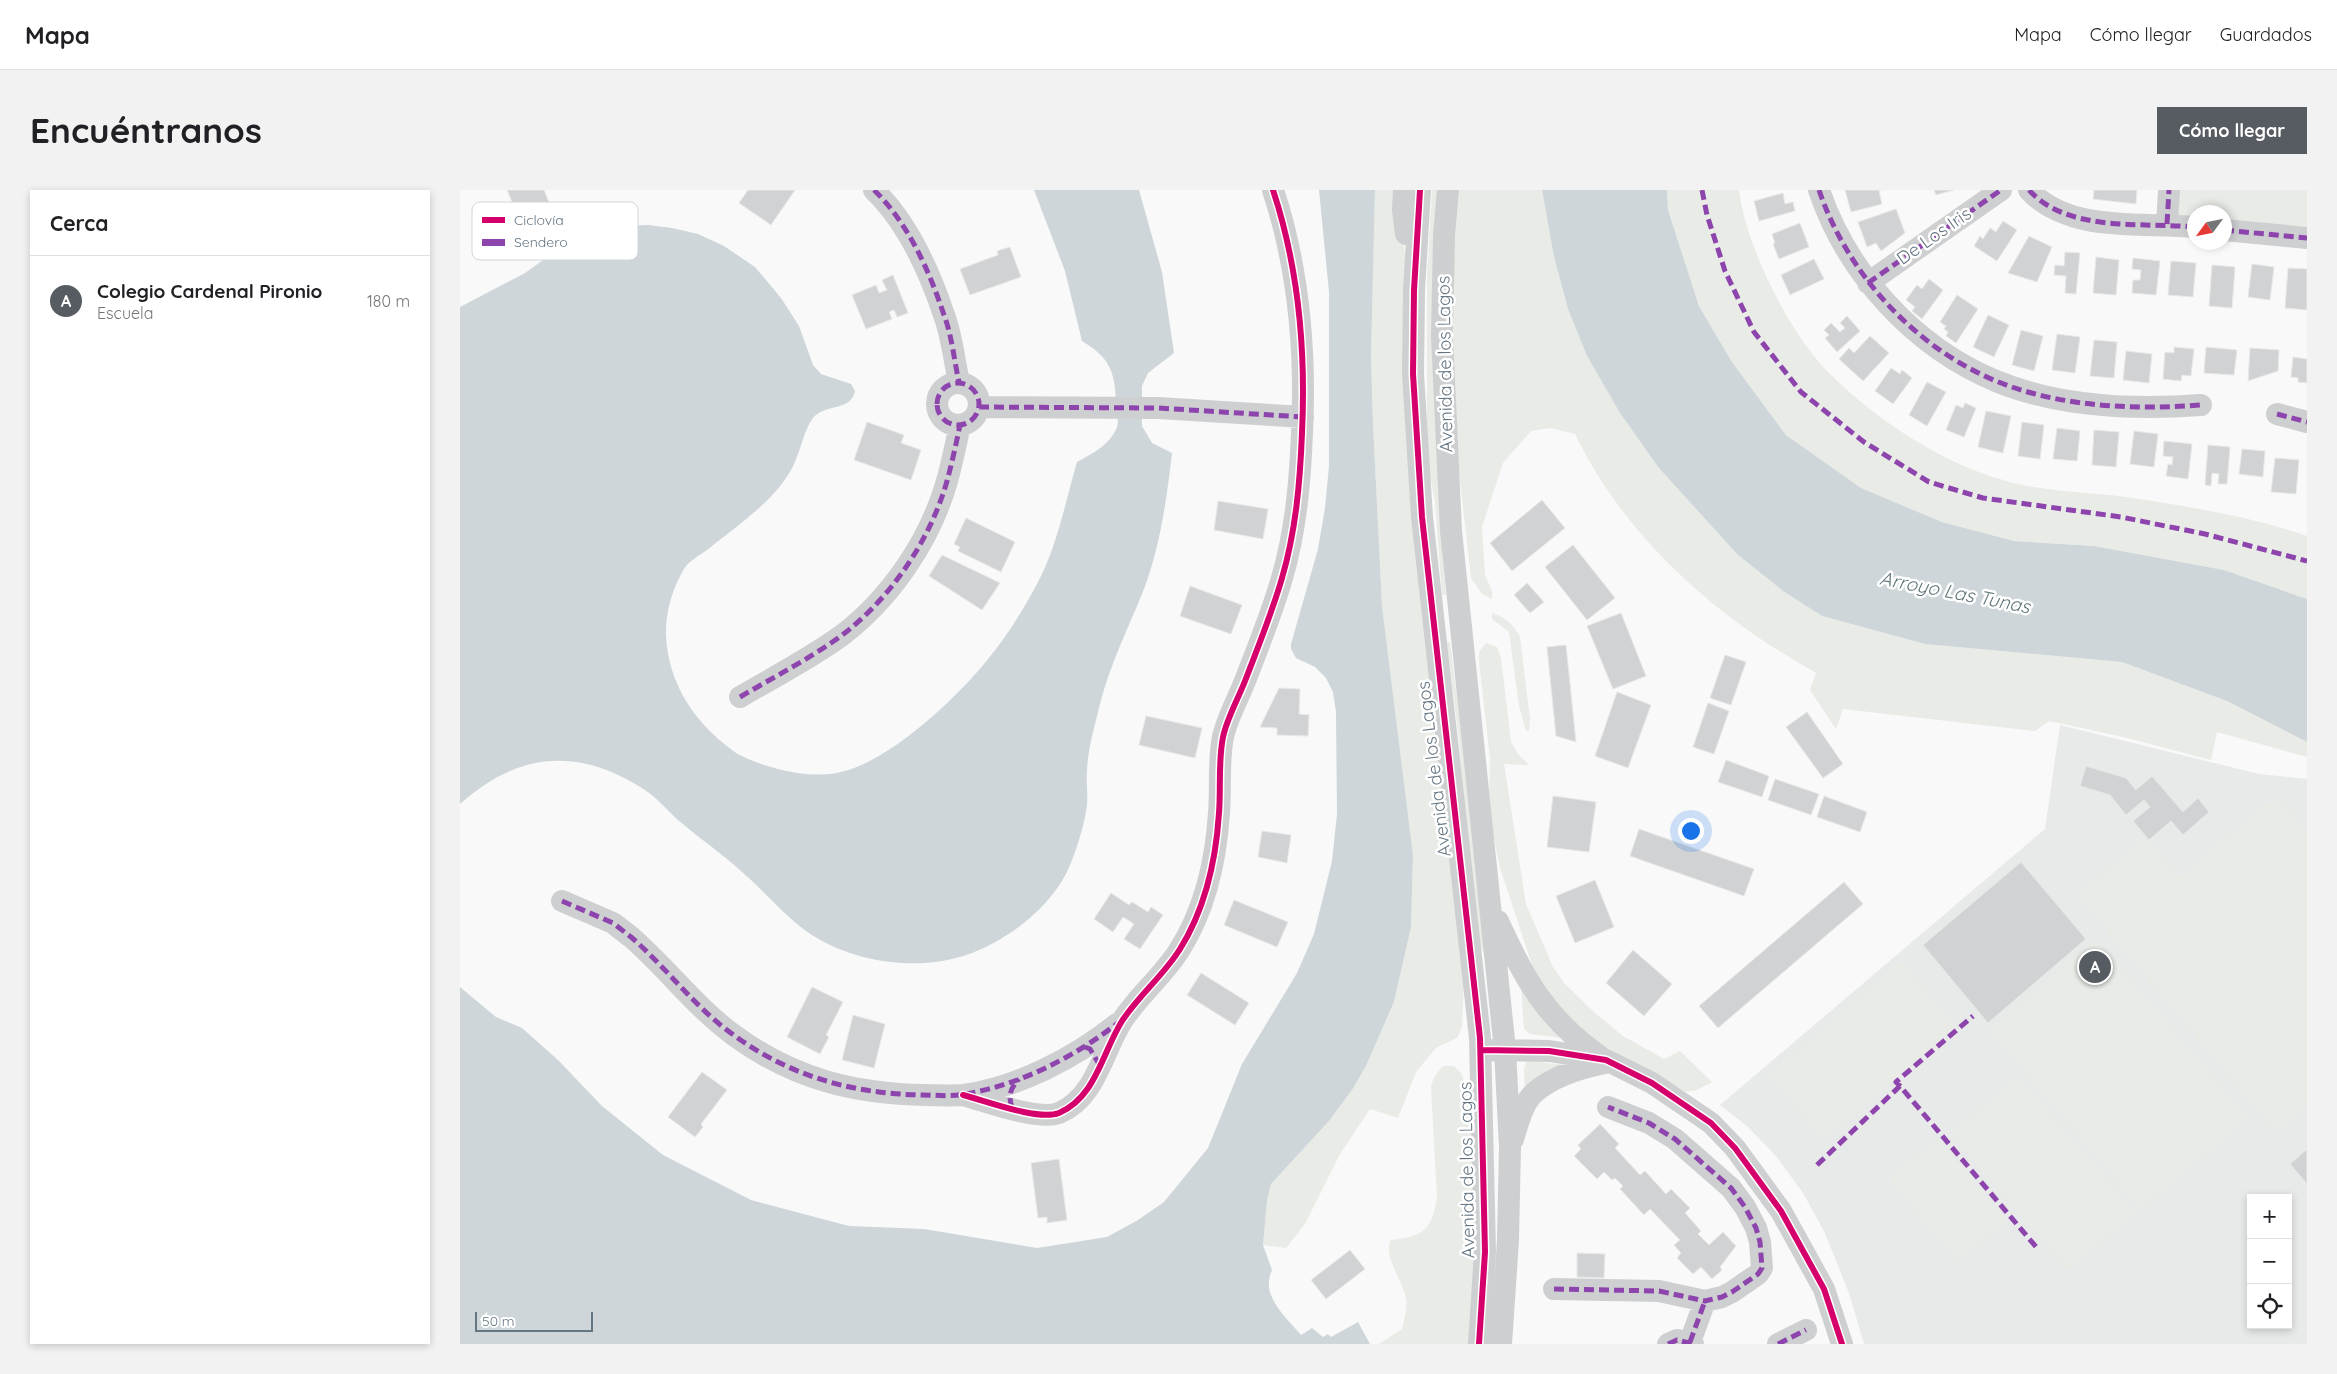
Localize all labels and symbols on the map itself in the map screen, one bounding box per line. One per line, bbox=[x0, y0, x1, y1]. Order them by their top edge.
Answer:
legend bbox=[472, 202, 638, 260]
street label: De Los Iris bbox=[1892, 202, 1975, 270]
north arrow bbox=[2187, 205, 2232, 250]
text: Ciclovía bbox=[514, 211, 564, 229]
text: Sendero bbox=[514, 233, 568, 251]
street label: Avenida de los Lagos bbox=[1431, 276, 1458, 452]
water label: Arroyo Las Tunas bbox=[1878, 566, 2033, 619]
street label: Avenida de los Lagos bbox=[1411, 680, 1456, 858]
your location bbox=[1678, 818, 1704, 844]
pin: A bbox=[2079, 948, 2111, 986]
street label: Avenida de los Lagos bbox=[1453, 1082, 1480, 1258]
scale bar bbox=[475, 1309, 592, 1332]

